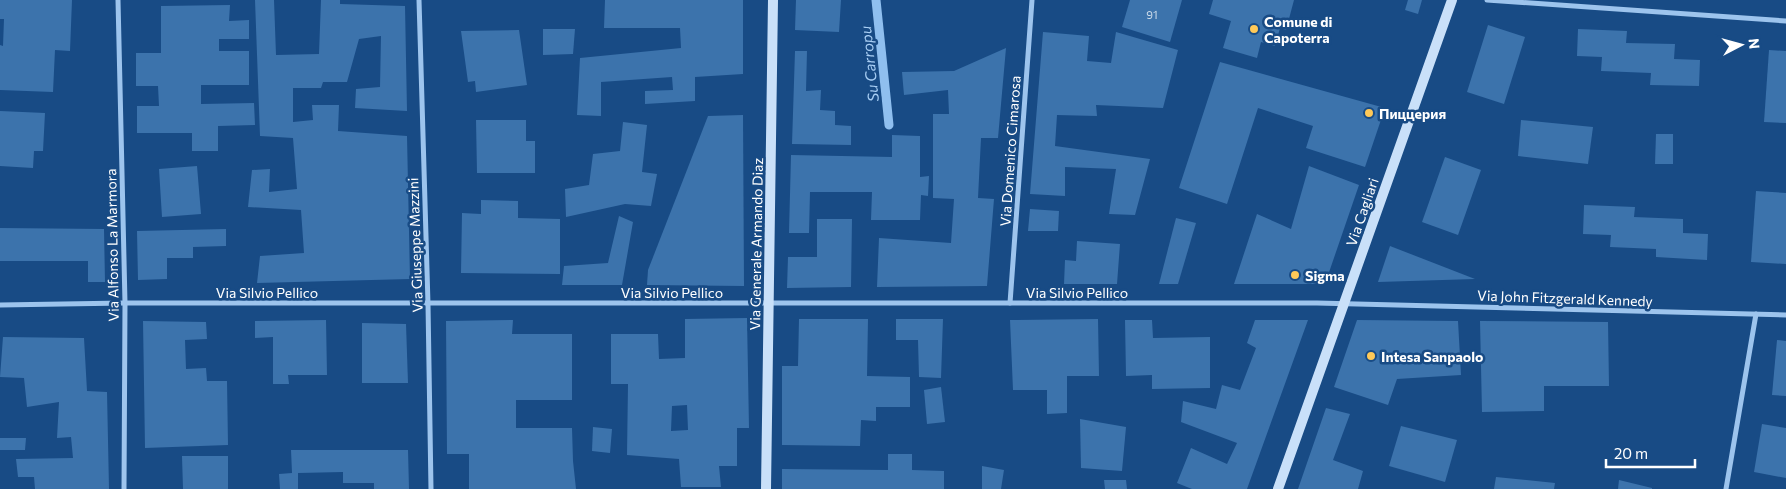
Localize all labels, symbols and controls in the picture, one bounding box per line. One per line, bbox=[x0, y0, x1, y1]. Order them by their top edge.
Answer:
house number: 91 bbox=[1146, 8, 1158, 21]
place label: Comune di Capoterra bbox=[1264, 13, 1332, 46]
north arrow bbox=[1716, 20, 1766, 70]
marker: Comune di Capoterra bbox=[1248, 23, 1260, 35]
water label: Su Carropu bbox=[856, 25, 882, 103]
text: N bbox=[1745, 37, 1763, 50]
street label: Via Domenico Cimarosa bbox=[996, 75, 1024, 227]
place label: Пиццерия bbox=[1379, 105, 1446, 122]
marker: Пиццерия bbox=[1363, 107, 1375, 119]
street label: Via Generale Armando Diaz bbox=[746, 157, 766, 331]
street label: Via Alfonso La Marmora bbox=[102, 168, 122, 322]
street label: Via Cagliari bbox=[1342, 175, 1382, 249]
street label: Via Giuseppe Mazzini bbox=[404, 177, 426, 313]
place label: Sigma bbox=[1305, 267, 1345, 284]
marker: Sigma bbox=[1289, 269, 1301, 281]
street label: Via Silvio Pellico bbox=[216, 284, 318, 301]
street label: Via Silvio Pellico bbox=[621, 284, 723, 301]
street label: Via Silvio Pellico bbox=[1026, 284, 1128, 301]
street label: Via John Fitzgerald Kennedy bbox=[1477, 286, 1653, 310]
place label: Intesa Sanpaolo bbox=[1381, 348, 1483, 365]
marker: Intesa Sanpaolo bbox=[1365, 350, 1377, 362]
scale bar bbox=[1606, 436, 1695, 468]
text: 20 m bbox=[1614, 444, 1648, 462]

